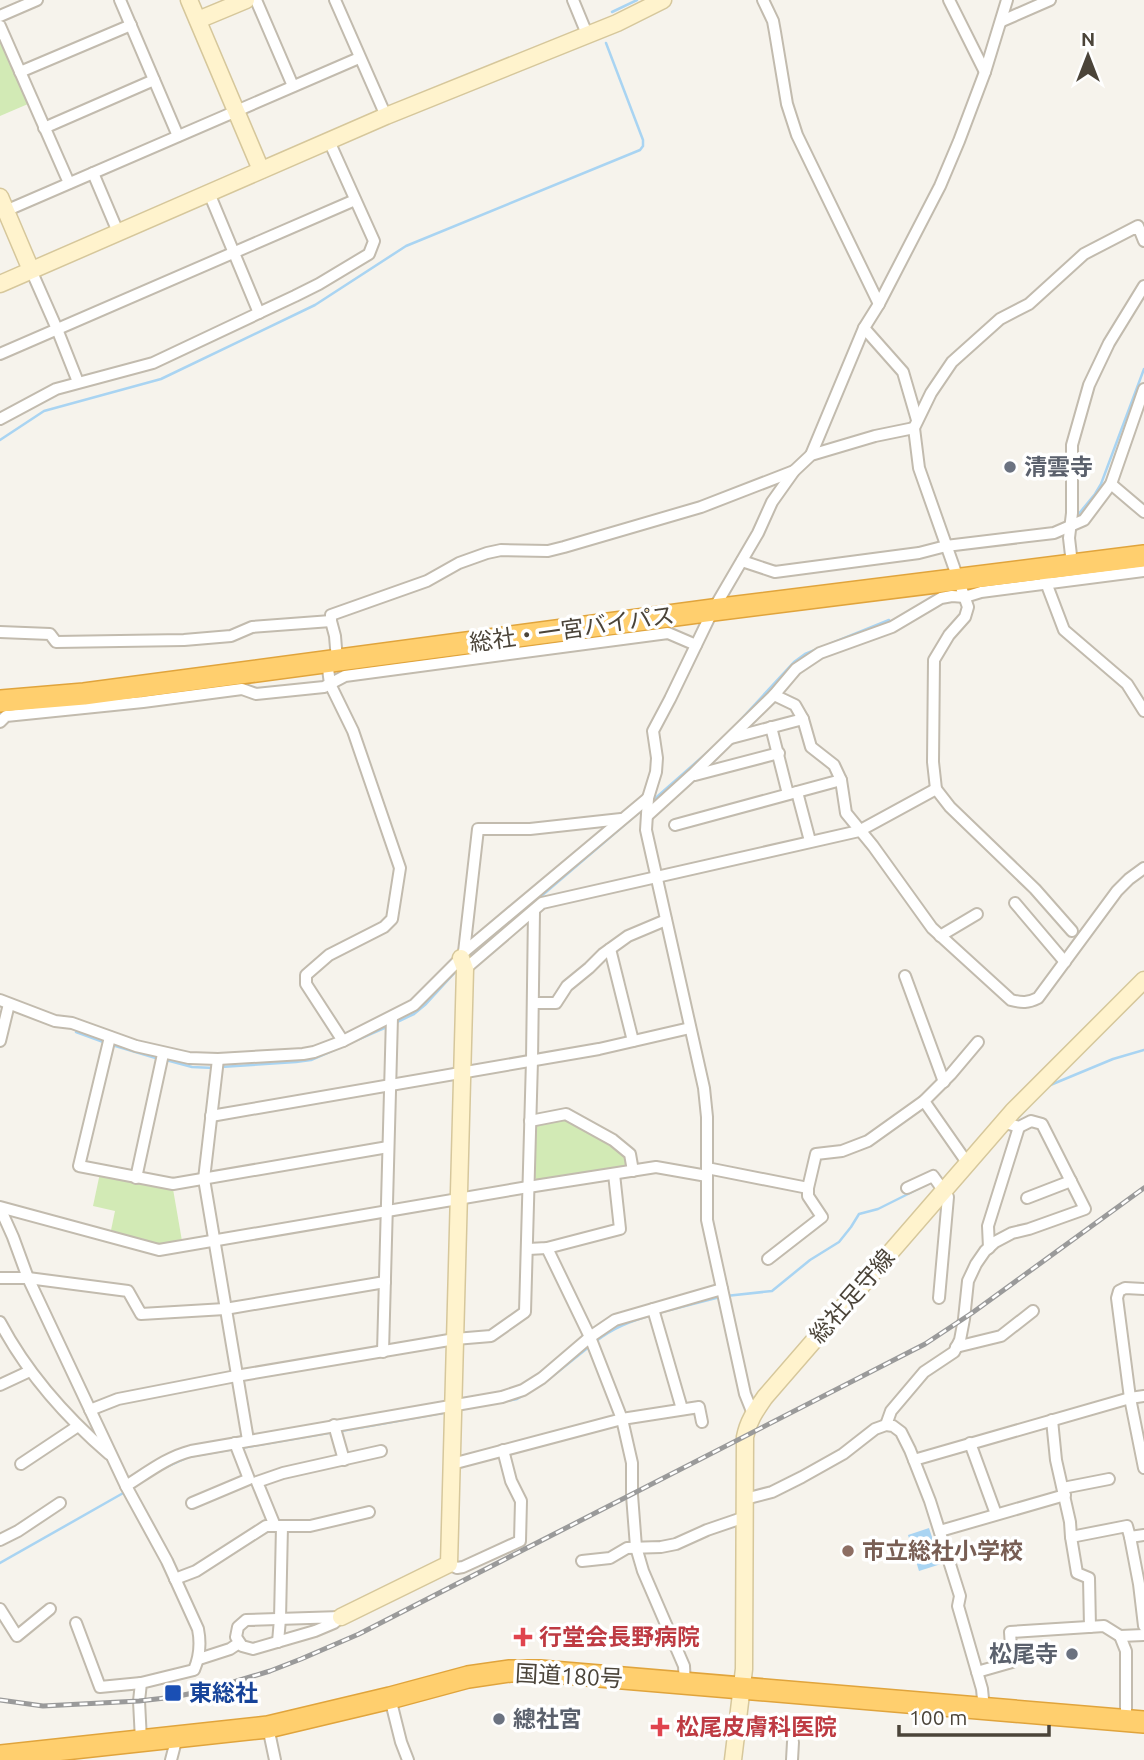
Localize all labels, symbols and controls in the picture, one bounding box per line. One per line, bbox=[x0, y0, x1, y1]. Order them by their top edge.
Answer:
north arrow bbox=[1053, 21, 1123, 91]
text: N bbox=[1081, 28, 1095, 50]
place label: 清雲寺 bbox=[1024, 454, 1093, 479]
marker: 清雲寺 bbox=[1002, 459, 1018, 475]
street label: 総社・一宮バイパス bbox=[468, 602, 676, 655]
street label: 総社足守線 bbox=[804, 1244, 899, 1347]
place label: 市立総社小学校 bbox=[862, 1538, 1023, 1563]
marker: 市立総社小学校 bbox=[840, 1543, 856, 1559]
place label: 行堂会長野病院 bbox=[539, 1624, 700, 1649]
marker: 行堂会長野病院 bbox=[513, 1627, 533, 1647]
place label: 松尾寺 bbox=[989, 1641, 1058, 1666]
marker: 松尾寺 bbox=[1064, 1646, 1080, 1662]
street label: 国道180号 bbox=[514, 1660, 624, 1691]
place label: 東総社 bbox=[189, 1680, 258, 1705]
marker: 東総社 bbox=[163, 1683, 183, 1703]
scale bar bbox=[899, 1694, 1050, 1738]
text: 100 m bbox=[909, 1705, 967, 1729]
place label: 總社宮 bbox=[513, 1706, 582, 1731]
marker: 總社宮 bbox=[491, 1711, 507, 1727]
place label: 松尾皮膚科医院 bbox=[676, 1714, 837, 1739]
marker: 松尾皮膚科医院 bbox=[650, 1717, 670, 1737]

